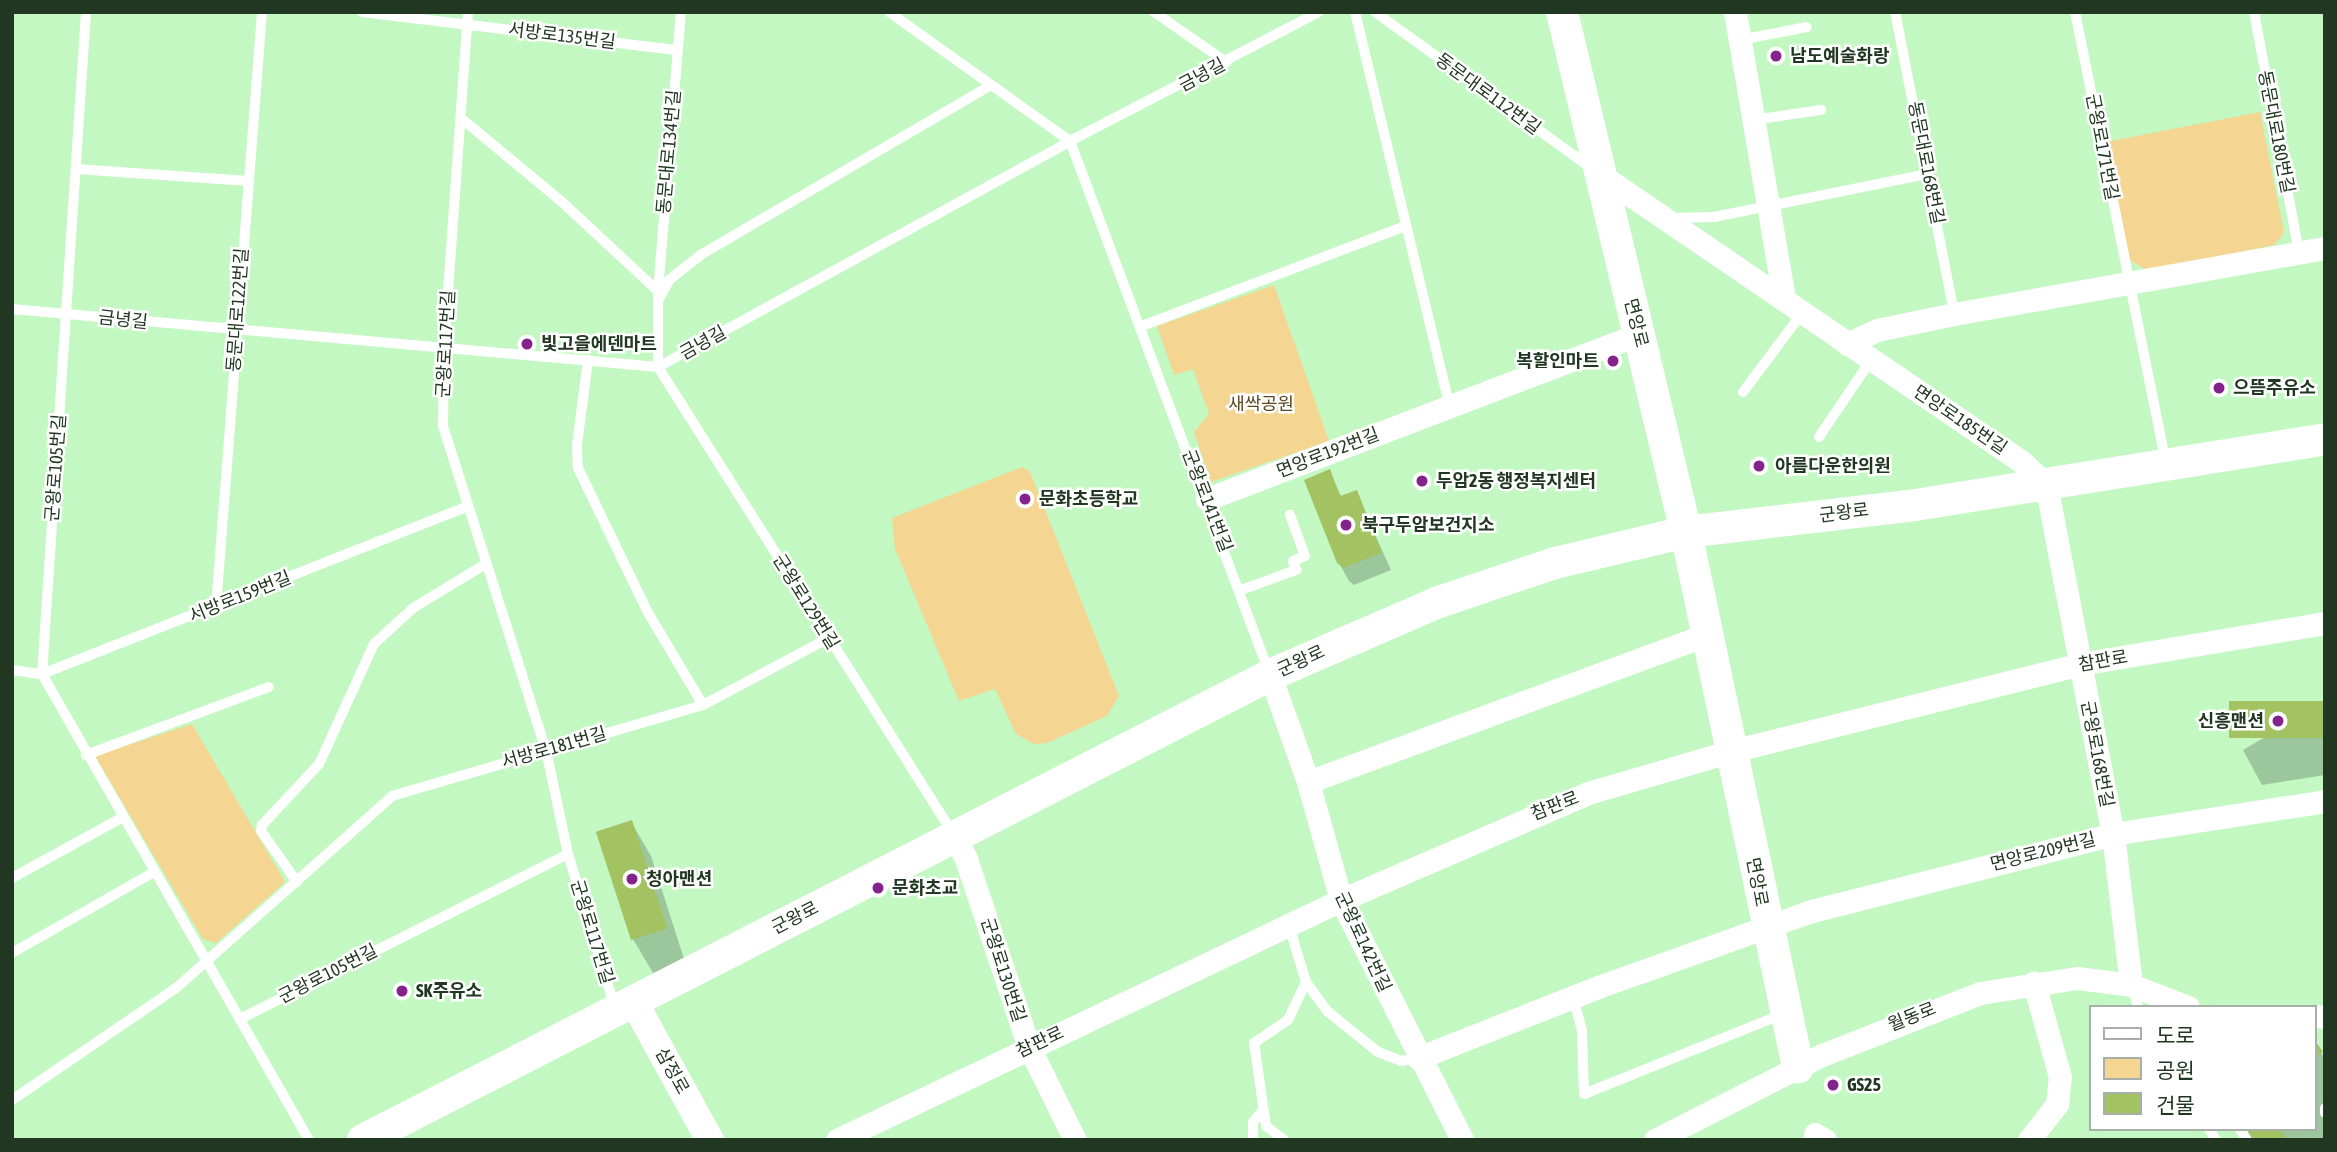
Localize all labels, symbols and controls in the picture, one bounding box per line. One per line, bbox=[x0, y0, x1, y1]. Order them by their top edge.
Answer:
street label: 서방로135번길 bbox=[507, 19, 617, 53]
place label: 남도예술화랑 bbox=[1790, 45, 1889, 67]
marker: 남도예술화랑 bbox=[1768, 48, 1784, 64]
street label: 동문대로112번길 bbox=[1431, 49, 1545, 139]
street label: 금녕길 bbox=[1175, 54, 1229, 96]
street label: 동문대로180번길 bbox=[2253, 69, 2299, 195]
street label: 동문대로134번길 bbox=[653, 89, 685, 215]
street label: 군왕로171번길 bbox=[2081, 92, 2123, 202]
street label: 동문대로168번길 bbox=[1903, 100, 1949, 226]
street label: 동문대로122번길 bbox=[223, 247, 253, 373]
street label: 군왕로117번길 bbox=[432, 289, 460, 399]
street label: 면앙로 bbox=[1620, 296, 1652, 350]
street label: 금녕길 bbox=[97, 307, 149, 333]
street label: 금녕길 bbox=[676, 322, 730, 364]
place label: 빛고을에덴마트 bbox=[541, 333, 657, 355]
marker: 빛고을에덴마트 bbox=[519, 336, 535, 352]
place label: 복할인마트 bbox=[1516, 350, 1599, 372]
marker: 복할인마트 bbox=[1605, 353, 1621, 369]
place label: 으뜸주유소 bbox=[2233, 377, 2316, 399]
marker: 으뜸주유소 bbox=[2211, 380, 2227, 396]
street label: 면앙로185번길 bbox=[1909, 381, 2011, 459]
park label: 새싹공원 bbox=[1228, 393, 1294, 415]
street label: 군왕로105번길 bbox=[41, 413, 71, 523]
street label: 면앙로192번길 bbox=[1274, 424, 1382, 482]
street label: 군왕로141번길 bbox=[1178, 447, 1236, 555]
place label: 아름다운한의원 bbox=[1775, 455, 1891, 477]
marker: 아름다운한의원 bbox=[1749, 456, 1769, 476]
place label: 두암2동 행정복지센터 bbox=[1436, 470, 1596, 492]
marker: 두암2동 행정복지센터 bbox=[1414, 473, 1430, 489]
place label: 문화초등학교 bbox=[1039, 488, 1138, 510]
marker: 문화초등학교 bbox=[1017, 491, 1033, 507]
street label: 군왕로 bbox=[1818, 499, 1870, 527]
place label: 북구두암보건지소 bbox=[1362, 514, 1494, 536]
marker: 북구두암보건지소 bbox=[1336, 515, 1356, 535]
street label: 군왕로129번길 bbox=[768, 550, 844, 654]
street label: 서방로159번길 bbox=[186, 567, 294, 627]
street label: 군왕로 bbox=[1274, 641, 1328, 681]
street label: 참판로 bbox=[2077, 646, 2129, 676]
street label: 군왕로168번길 bbox=[2076, 699, 2118, 809]
place label: 신흥맨션 bbox=[2198, 710, 2264, 732]
marker: 신흥맨션 bbox=[2270, 713, 2286, 729]
street label: 서방로181번길 bbox=[499, 723, 609, 773]
street label: 참판로 bbox=[1528, 787, 1582, 825]
street label: 면앙로209번길 bbox=[1988, 828, 2098, 876]
street label: 면앙로 bbox=[1742, 856, 1772, 908]
place label: 청아맨션 bbox=[646, 868, 712, 890]
marker: 청아맨션 bbox=[624, 871, 640, 887]
street label: 군왕로117번길 bbox=[566, 877, 618, 987]
place label: 문화초교 bbox=[892, 877, 958, 899]
marker: 문화초교 bbox=[870, 880, 886, 896]
street label: 군왕로142번길 bbox=[1330, 888, 1396, 996]
street label: 군왕로 bbox=[768, 897, 822, 939]
street label: 군왕로130번길 bbox=[976, 915, 1030, 1025]
street label: 군왕로105번길 bbox=[275, 940, 381, 1008]
place label: SK주유소 bbox=[416, 980, 482, 1002]
marker: SK주유소 bbox=[394, 983, 410, 999]
street label: 월동로 bbox=[1885, 998, 1939, 1036]
legend bbox=[2088, 1005, 2316, 1131]
street label: 참판로 bbox=[1013, 1022, 1067, 1062]
text: 도로 bbox=[2156, 1023, 2195, 1047]
street label: 삼정로 bbox=[651, 1044, 693, 1098]
text: 공원 bbox=[2156, 1058, 2195, 1082]
place label: GS25 bbox=[1847, 1074, 1881, 1096]
marker: GS25 bbox=[1825, 1077, 1841, 1093]
text: 건물 bbox=[2156, 1093, 2195, 1117]

